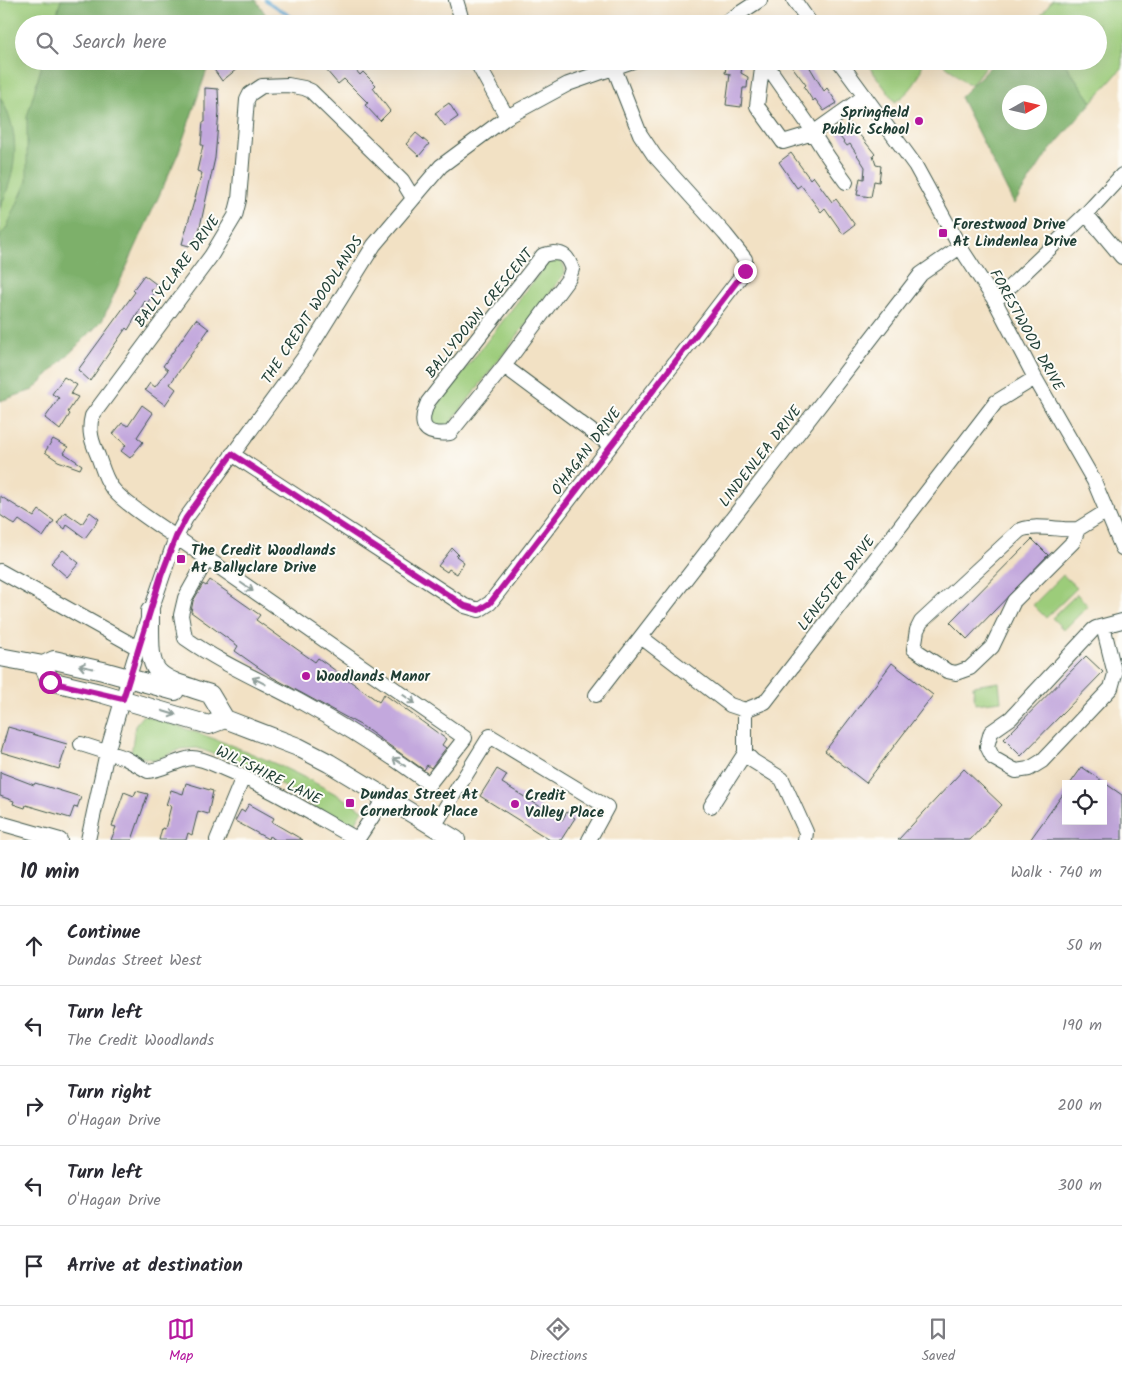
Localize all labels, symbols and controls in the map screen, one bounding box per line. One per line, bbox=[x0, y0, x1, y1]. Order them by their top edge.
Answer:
search box bbox=[15, 15, 1107, 70]
text: Search here bbox=[73, 28, 167, 58]
icon: search bbox=[33, 29, 61, 57]
north arrow bbox=[1002, 85, 1047, 130]
place label: Springfield Public School bbox=[822, 101, 910, 142]
marker: Springfield Public School bbox=[913, 115, 925, 127]
street label: BALLYCLARE DRIVE bbox=[129, 210, 227, 333]
place label: Forestwood Drive At Lindenlea Drive bbox=[953, 213, 1077, 254]
marker: Forestwood Drive At Lindenlea Drive bbox=[937, 227, 949, 239]
street label: THE CREDIT WOODLANDS bbox=[256, 232, 370, 389]
street label: BALLYDOWN CRESCENT bbox=[420, 242, 541, 384]
route end bbox=[734, 260, 757, 283]
street label: FORESTWOOD DRIVE bbox=[983, 265, 1070, 397]
street label: LINDENLEA DRIVE bbox=[713, 400, 809, 513]
street label: O'HAGAN DRIVE bbox=[546, 402, 629, 501]
street label: LENESTER DRIVE bbox=[792, 530, 882, 636]
place label: The Credit Woodlands At Ballyclare Drive bbox=[191, 539, 336, 580]
marker: The Credit Woodlands At Ballyclare Drive bbox=[175, 553, 187, 565]
one-way arrow bbox=[240, 582, 254, 592]
one-way arrow bbox=[78, 662, 94, 671]
place label: Woodlands Manor bbox=[316, 665, 430, 689]
marker: Woodlands Manor bbox=[300, 670, 312, 682]
route start bbox=[39, 671, 62, 694]
one-way arrow bbox=[251, 676, 266, 686]
one-way arrow bbox=[402, 694, 416, 704]
one-way arrow bbox=[161, 708, 177, 718]
street label: WILTSHIRE LANE bbox=[212, 740, 327, 812]
one-way arrow bbox=[392, 757, 406, 767]
map controls bbox=[1062, 780, 1107, 825]
button: locate bbox=[1062, 780, 1107, 825]
place label: Dundas Street At Cornerbrook Place bbox=[360, 783, 479, 824]
place label: Credit Valley Place bbox=[525, 784, 605, 825]
marker: Dundas Street At Cornerbrook Place bbox=[344, 797, 356, 809]
marker: Credit Valley Place bbox=[509, 798, 521, 810]
text: 10 min bbox=[20, 856, 80, 889]
text: Walk · 740 m bbox=[1011, 860, 1102, 885]
text: Continue bbox=[67, 918, 140, 948]
icon: ahead bbox=[20, 932, 48, 960]
text: 50 m bbox=[1066, 933, 1102, 958]
text: Dundas Street West bbox=[67, 948, 202, 973]
text: Turn left bbox=[67, 998, 142, 1028]
icon: left bbox=[20, 1012, 48, 1040]
text: 190 m bbox=[1062, 1013, 1102, 1038]
text: The Credit Woodlands bbox=[67, 1028, 214, 1053]
text: Turn right bbox=[67, 1078, 152, 1108]
icon: right bbox=[20, 1092, 48, 1120]
text: 200 m bbox=[1058, 1093, 1102, 1118]
text: O'Hagan Drive bbox=[67, 1108, 161, 1133]
text: Turn left bbox=[67, 1158, 142, 1188]
icon: left bbox=[20, 1172, 48, 1200]
text: 300 m bbox=[1058, 1173, 1102, 1198]
text: O'Hagan Drive bbox=[67, 1188, 161, 1213]
text: Arrive at destination bbox=[67, 1251, 243, 1281]
icon: arrive bbox=[20, 1252, 48, 1280]
tab: Map bbox=[167, 1315, 195, 1367]
tab: Directions bbox=[529, 1315, 587, 1367]
tab: Saved bbox=[922, 1315, 955, 1367]

